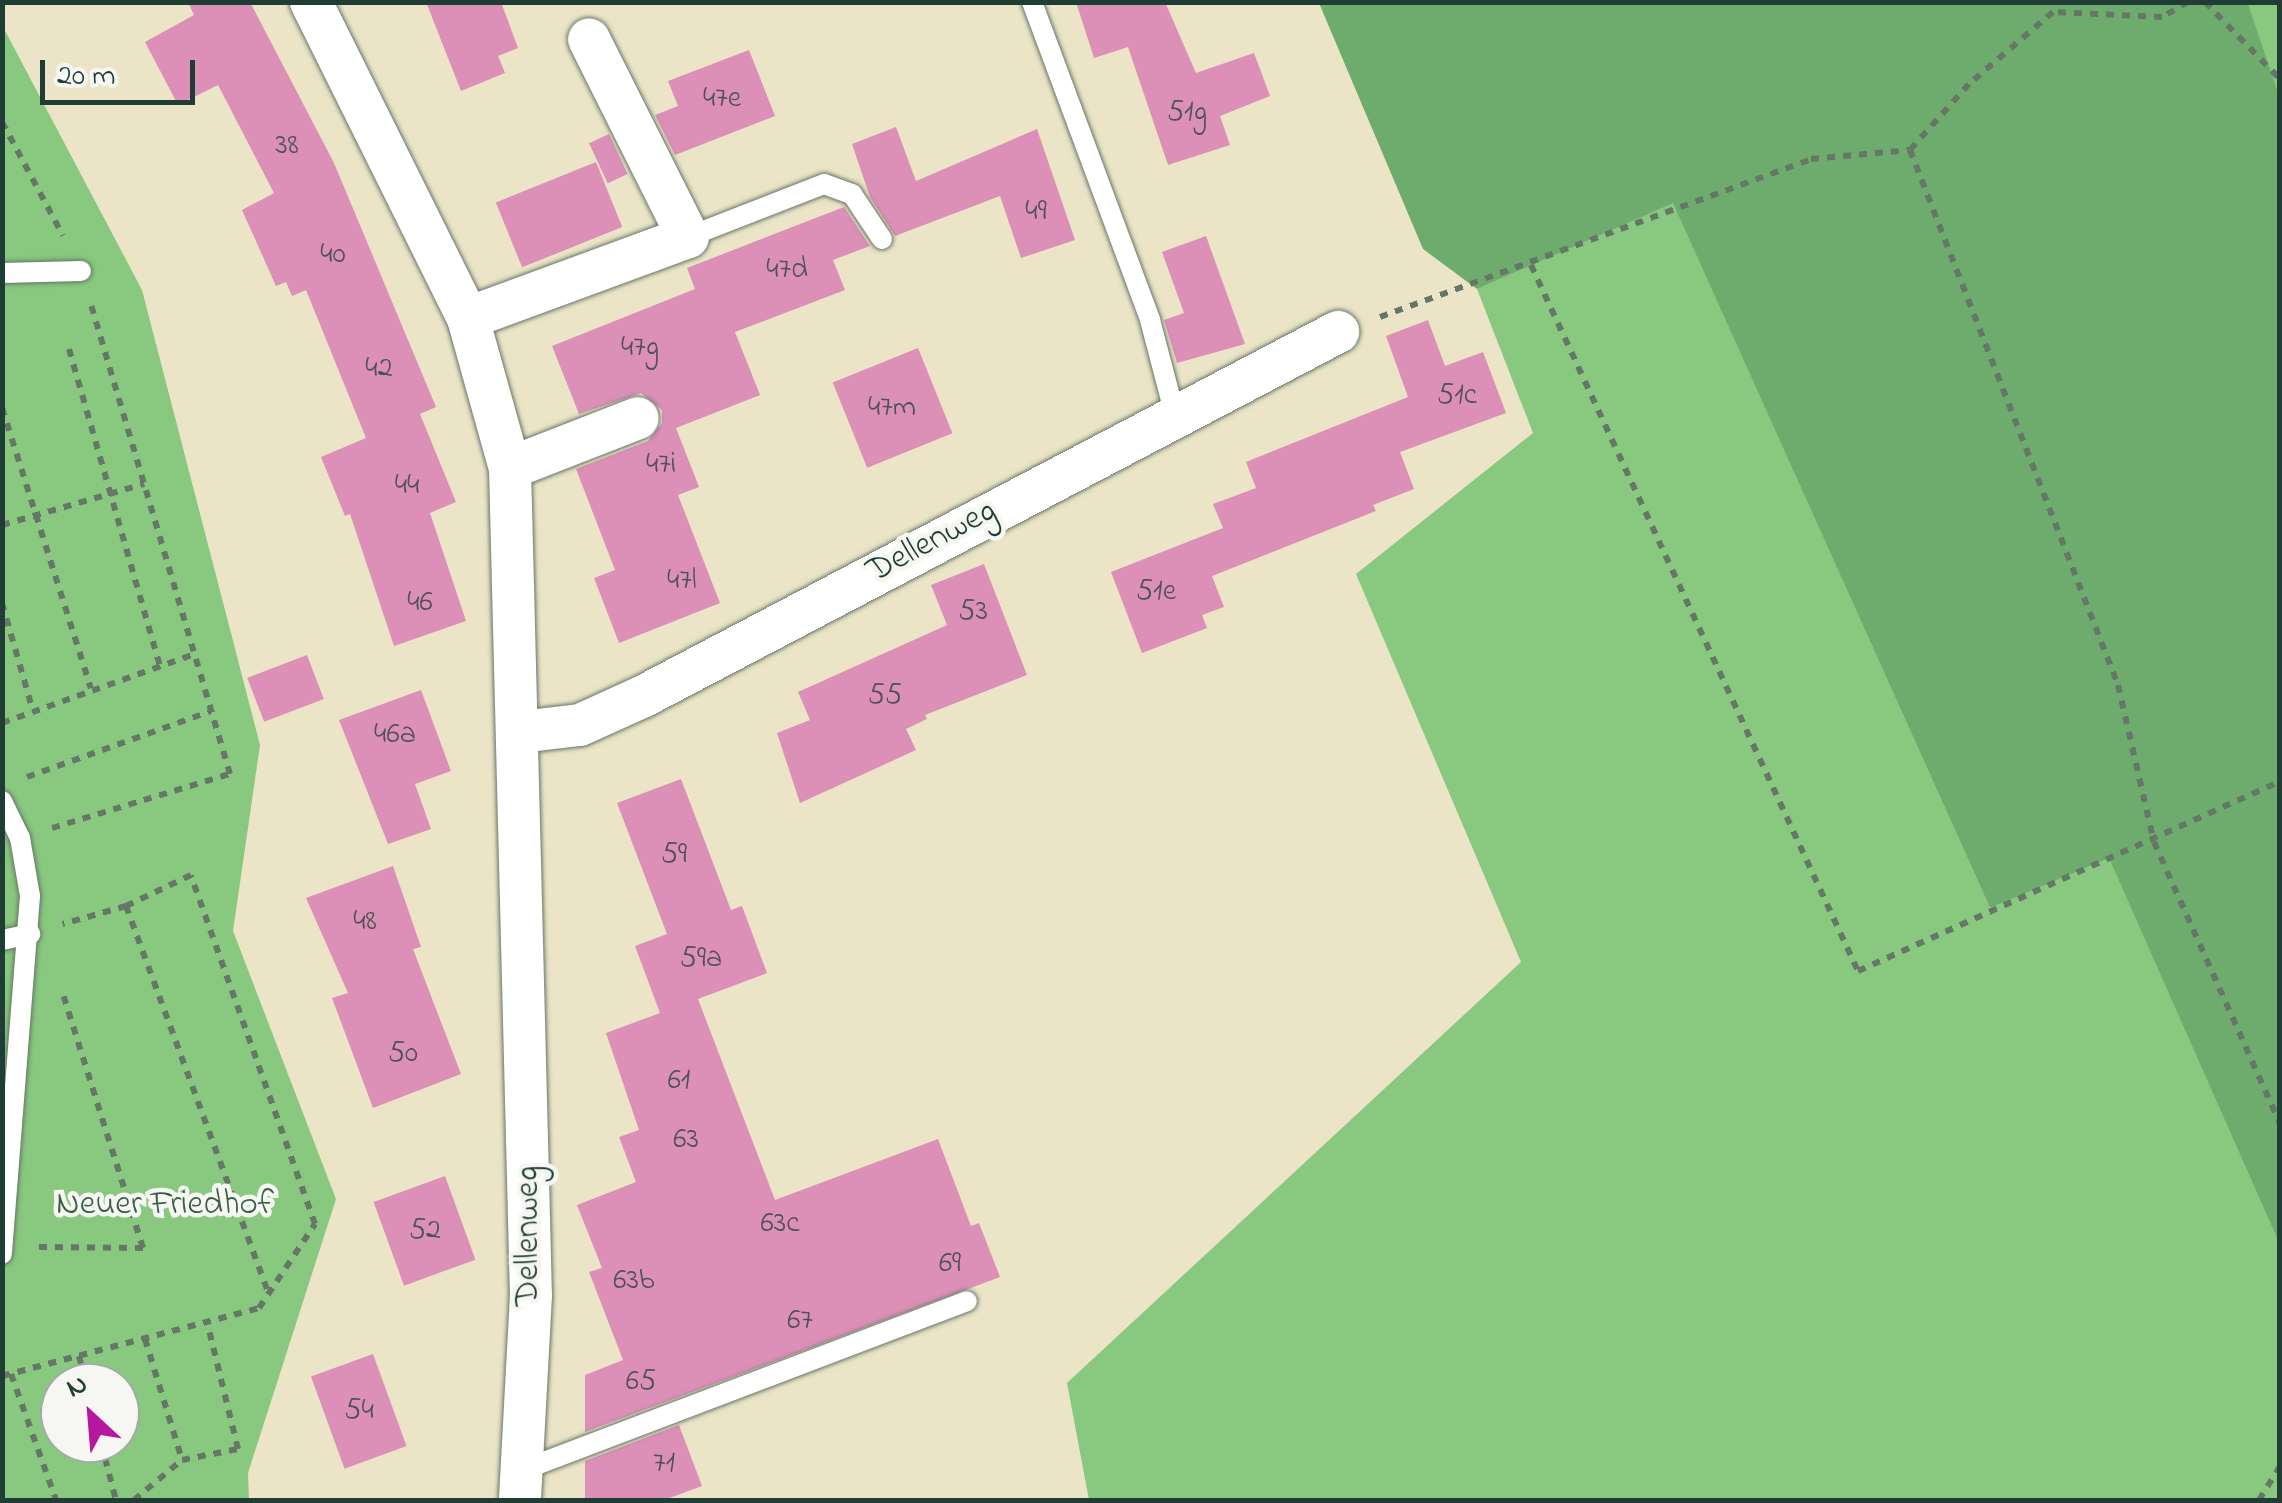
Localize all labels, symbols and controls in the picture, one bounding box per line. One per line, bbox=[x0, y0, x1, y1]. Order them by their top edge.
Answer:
scale bar bbox=[45, 40, 200, 102]
text: 20 m bbox=[57, 55, 116, 99]
house number: 47e bbox=[703, 81, 741, 117]
house number: 51g bbox=[1167, 95, 1207, 131]
house number: 38 bbox=[275, 128, 299, 164]
house number: 49 bbox=[1025, 194, 1047, 230]
house number: 40 bbox=[320, 237, 346, 273]
house number: 47d bbox=[766, 252, 808, 288]
house number: 47g bbox=[621, 330, 659, 366]
house number: 42 bbox=[365, 351, 393, 387]
house number: 51c bbox=[1437, 378, 1477, 414]
house number: 47m bbox=[868, 390, 916, 426]
house number: 47i bbox=[646, 447, 676, 483]
house number: 44 bbox=[395, 468, 419, 504]
street label: Dellenweg bbox=[860, 490, 1004, 594]
house number: 47l bbox=[667, 563, 697, 599]
house number: 51e bbox=[1136, 574, 1176, 610]
house number: 46 bbox=[407, 585, 433, 621]
house number: 53 bbox=[958, 594, 988, 630]
house number: 55 bbox=[868, 678, 902, 714]
house number: 46a bbox=[374, 717, 416, 753]
house number: 59 bbox=[661, 837, 687, 873]
house number: 48 bbox=[353, 904, 377, 940]
house number: 59a bbox=[680, 941, 722, 977]
house number: 50 bbox=[388, 1036, 418, 1072]
house number: 61 bbox=[668, 1063, 690, 1099]
house number: 63 bbox=[673, 1122, 699, 1158]
street label: Dellenweg bbox=[508, 1166, 550, 1306]
park label: Neuer Friedhof bbox=[56, 1184, 274, 1226]
house number: 63c bbox=[761, 1206, 799, 1242]
house number: 52 bbox=[409, 1213, 441, 1249]
house number: 69 bbox=[939, 1246, 961, 1282]
house number: 63b bbox=[613, 1263, 655, 1299]
house number: 67 bbox=[787, 1303, 813, 1339]
north arrow bbox=[40, 1363, 140, 1463]
house number: 65 bbox=[626, 1364, 656, 1400]
text: N bbox=[60, 1365, 95, 1410]
house number: 54 bbox=[344, 1393, 374, 1429]
house number: 71 bbox=[653, 1446, 675, 1482]

